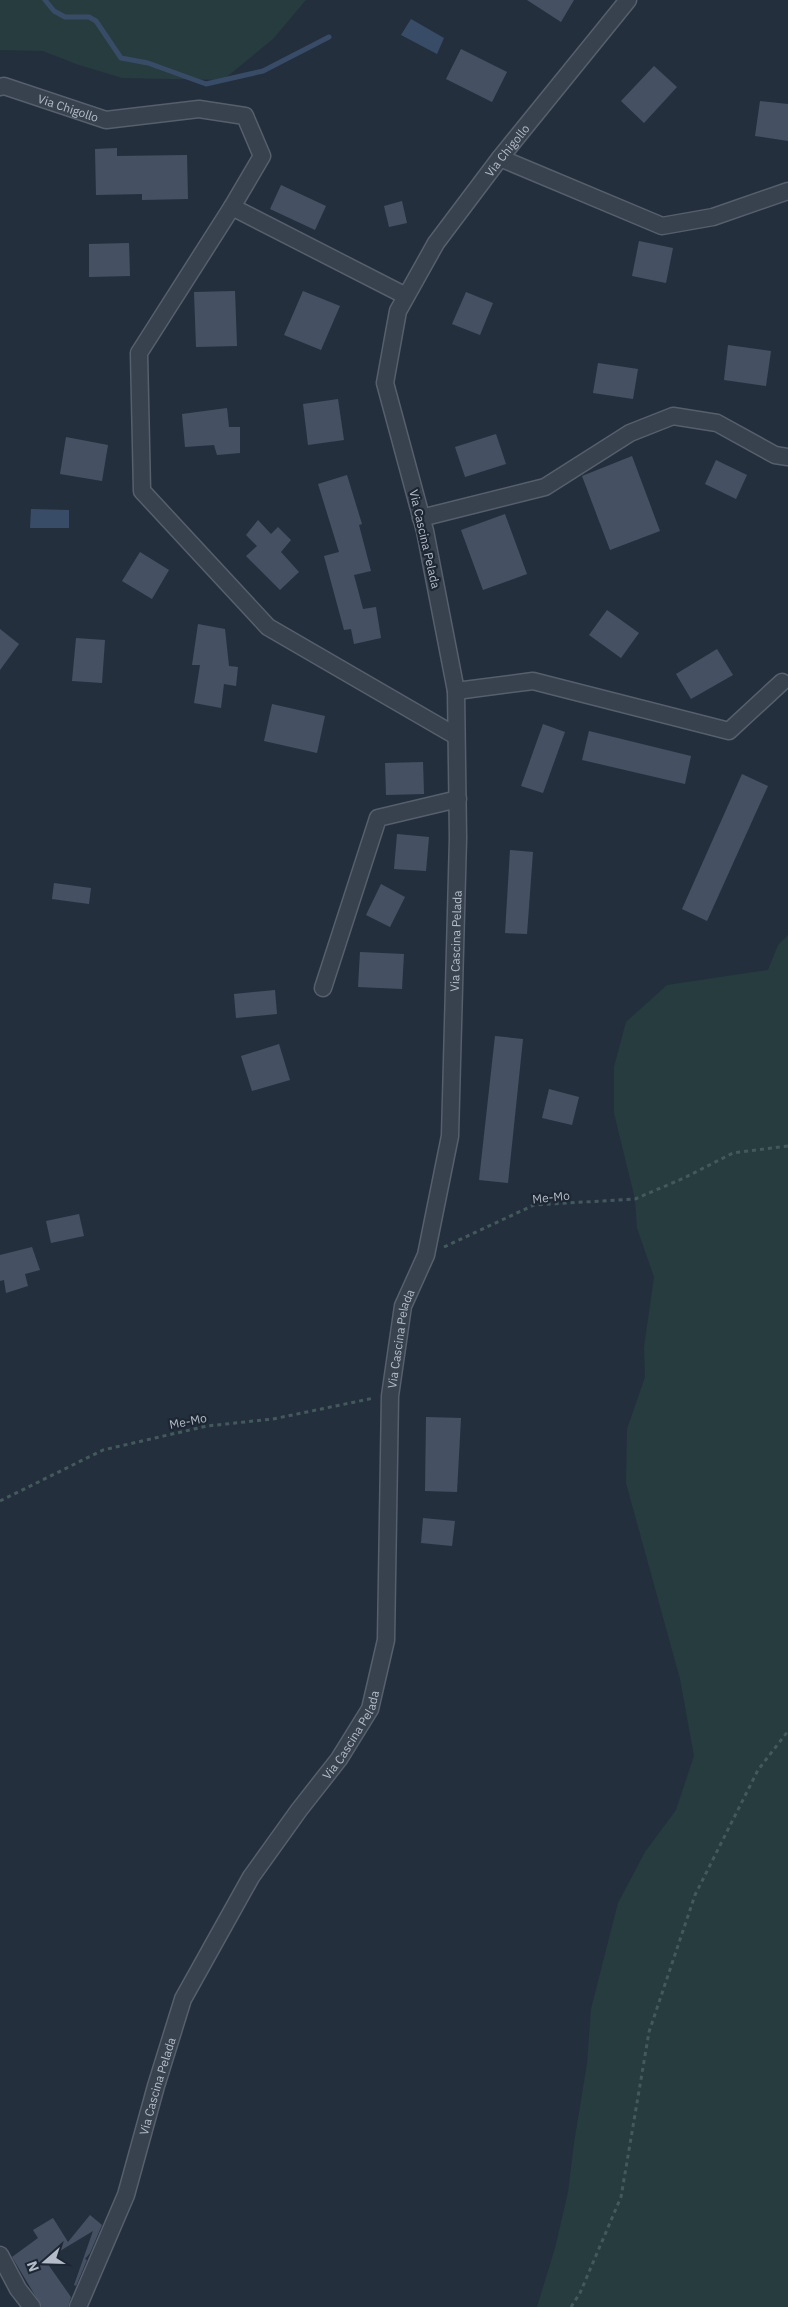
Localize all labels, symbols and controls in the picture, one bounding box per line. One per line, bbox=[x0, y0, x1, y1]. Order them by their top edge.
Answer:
street label: Via Chigollo bbox=[36, 90, 101, 125]
street label: Via Chigollo bbox=[481, 121, 532, 180]
street label: Via Cascina Pelada bbox=[406, 488, 444, 590]
street label: Via Cascina Pelada bbox=[446, 890, 464, 992]
street label: Me-Mo bbox=[531, 1188, 571, 1206]
street label: Via Cascina Pelada bbox=[384, 1286, 418, 1389]
street label: Me-Mo bbox=[168, 1410, 208, 1432]
street label: Via Cascina Pelada bbox=[319, 1688, 382, 1782]
street label: Via Cascina Pelada bbox=[135, 2035, 178, 2137]
north arrow bbox=[20, 2237, 70, 2287]
text: N bbox=[23, 2259, 43, 2274]

